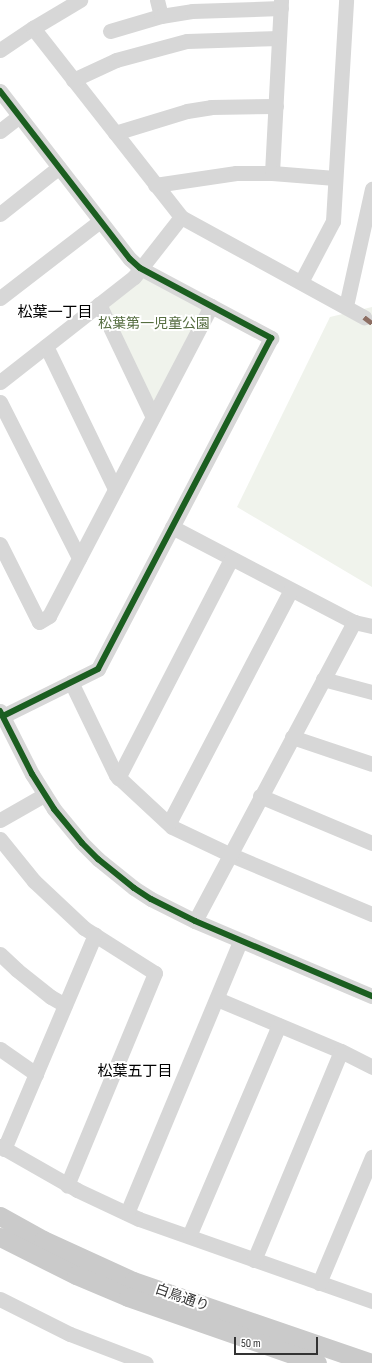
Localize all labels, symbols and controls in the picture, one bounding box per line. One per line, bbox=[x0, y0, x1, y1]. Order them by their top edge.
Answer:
district label: 松葉一丁目 bbox=[18, 304, 92, 322]
park label: 松葉第一児童公園 bbox=[98, 316, 210, 332]
district label: 松葉五丁目 bbox=[98, 1063, 172, 1081]
street label: 白鳥通り bbox=[153, 1281, 211, 1315]
scale bar bbox=[236, 1329, 320, 1355]
text: 50 m bbox=[241, 1336, 261, 1351]

